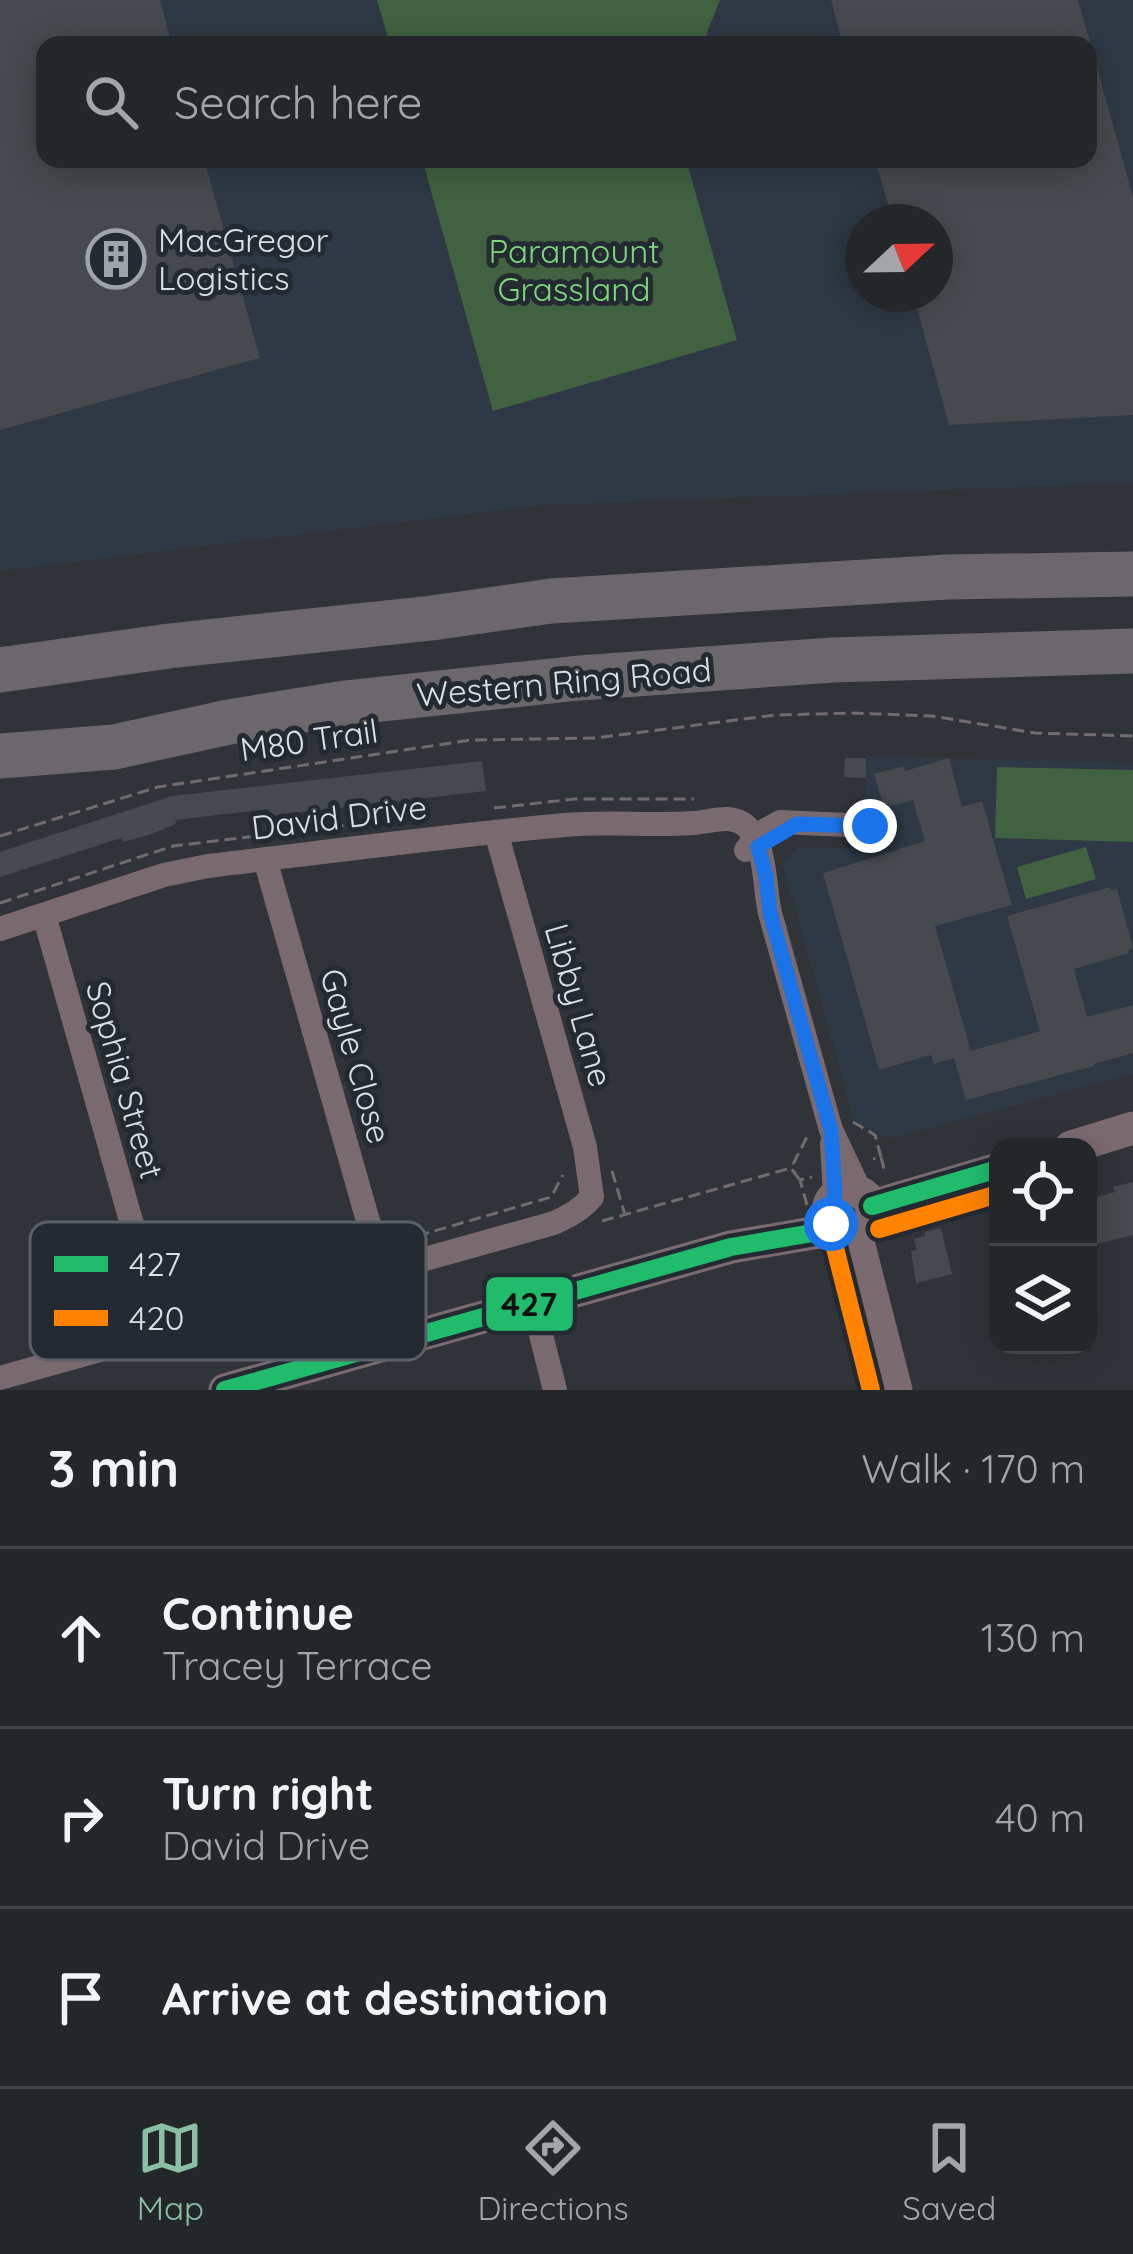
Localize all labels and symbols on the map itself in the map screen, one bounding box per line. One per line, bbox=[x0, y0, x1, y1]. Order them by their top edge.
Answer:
north arrow bbox=[845, 204, 953, 312]
place label: MacGregor Logistics bbox=[158, 219, 329, 298]
building icon: MacGregor Logistics bbox=[85, 228, 147, 290]
park label: Paramount Grassland bbox=[489, 230, 659, 309]
street label: Western Ring Road bbox=[415, 648, 713, 715]
street label: M80 Trail bbox=[237, 710, 380, 769]
street label: David Drive bbox=[249, 785, 429, 848]
route end bbox=[843, 799, 897, 853]
street label: Libby Lane bbox=[537, 919, 622, 1091]
street label: Gayle Close bbox=[312, 964, 401, 1148]
street label: Sophia Street bbox=[78, 976, 173, 1183]
route start bbox=[804, 1197, 858, 1251]
legend bbox=[30, 1222, 426, 1360]
text: 427 bbox=[129, 1243, 181, 1284]
line badge: 427 bbox=[484, 1275, 575, 1333]
text: 427 bbox=[501, 1283, 557, 1324]
text: 420 bbox=[129, 1297, 184, 1338]

